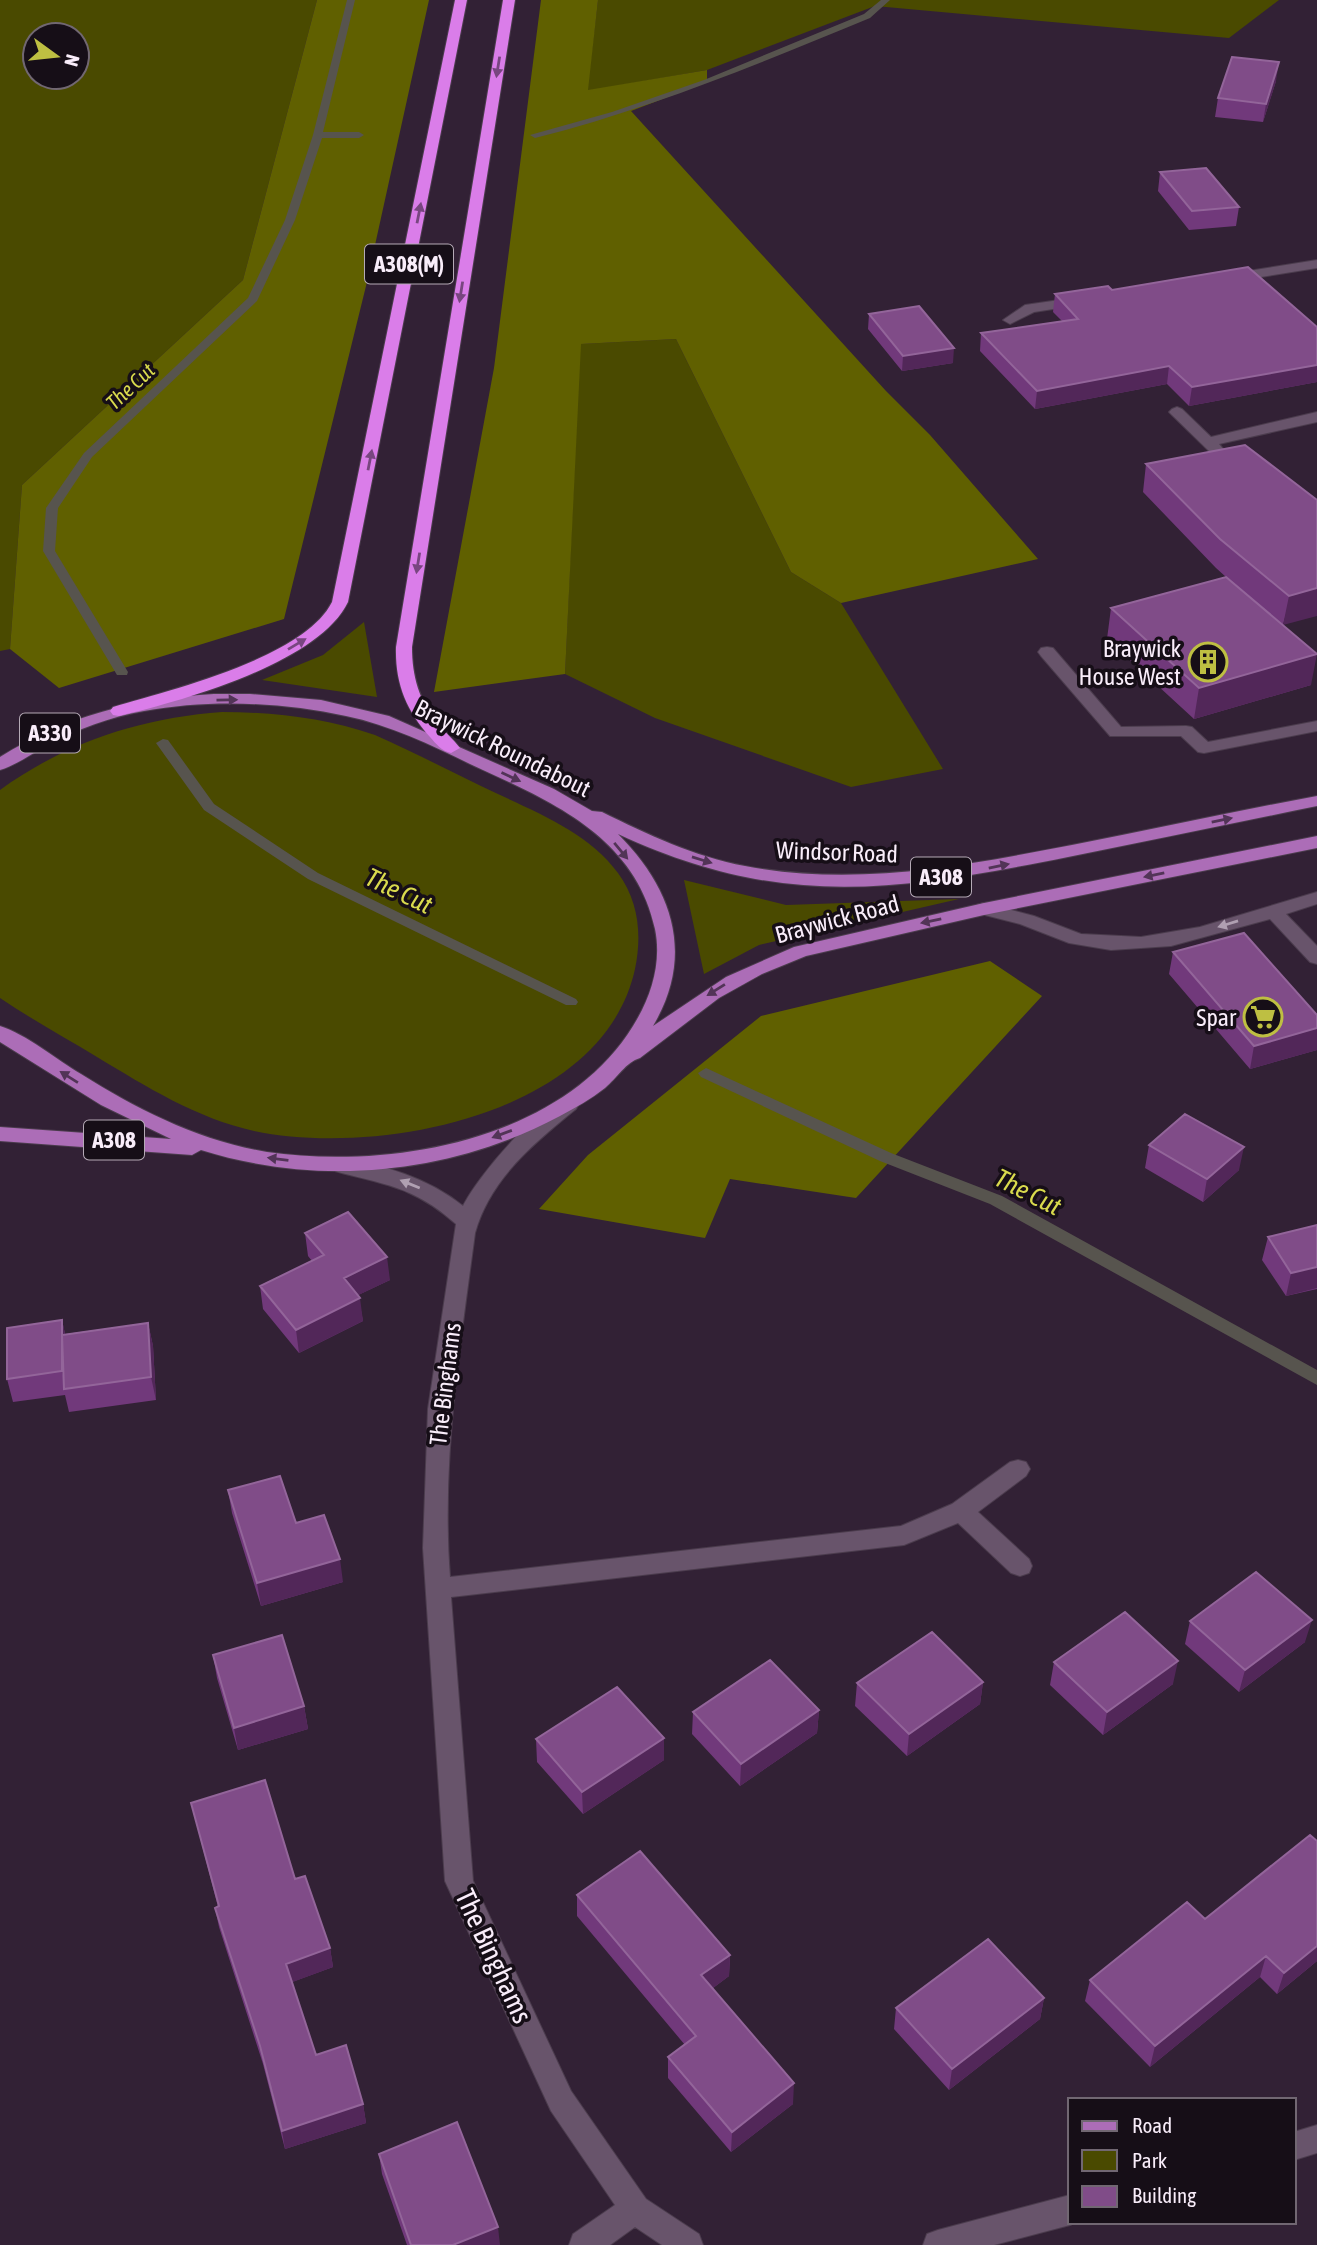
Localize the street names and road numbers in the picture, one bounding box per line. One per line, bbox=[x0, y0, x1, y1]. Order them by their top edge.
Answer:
road number: A308(M) bbox=[365, 244, 453, 284]
street label: Braywick Roundabout bbox=[411, 694, 595, 802]
road number: A330 bbox=[20, 713, 80, 752]
street label: Windsor Road bbox=[776, 836, 898, 868]
road number: A308 bbox=[911, 858, 971, 897]
street label: Braywick Road bbox=[772, 889, 902, 949]
road number: A308 bbox=[84, 1120, 144, 1160]
street label: The Binghams bbox=[424, 1321, 466, 1447]
street label: The Binghams bbox=[449, 1884, 539, 2028]

